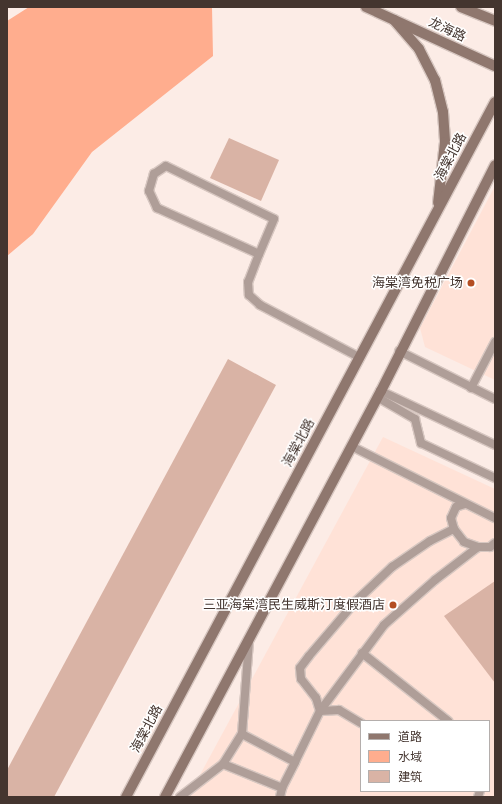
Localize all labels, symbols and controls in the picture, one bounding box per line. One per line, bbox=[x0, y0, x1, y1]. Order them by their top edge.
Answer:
street label: 龙海路 bbox=[426, 15, 468, 45]
street label: 海棠北路 bbox=[432, 130, 470, 184]
place label: 海棠湾免税广场 bbox=[372, 275, 463, 291]
marker: 海棠湾免税广场 bbox=[466, 278, 476, 288]
street label: 海棠北路 bbox=[280, 416, 318, 470]
place label: 三亚海棠湾民生威斯汀度假酒店 bbox=[203, 597, 385, 613]
marker: 三亚海棠湾民生威斯汀度假酒店 bbox=[388, 600, 398, 610]
street label: 海棠北路 bbox=[128, 702, 166, 756]
legend bbox=[360, 720, 490, 792]
text: 道路 bbox=[398, 730, 422, 745]
text: 水域 bbox=[398, 750, 422, 765]
text: 建筑 bbox=[398, 770, 422, 785]

